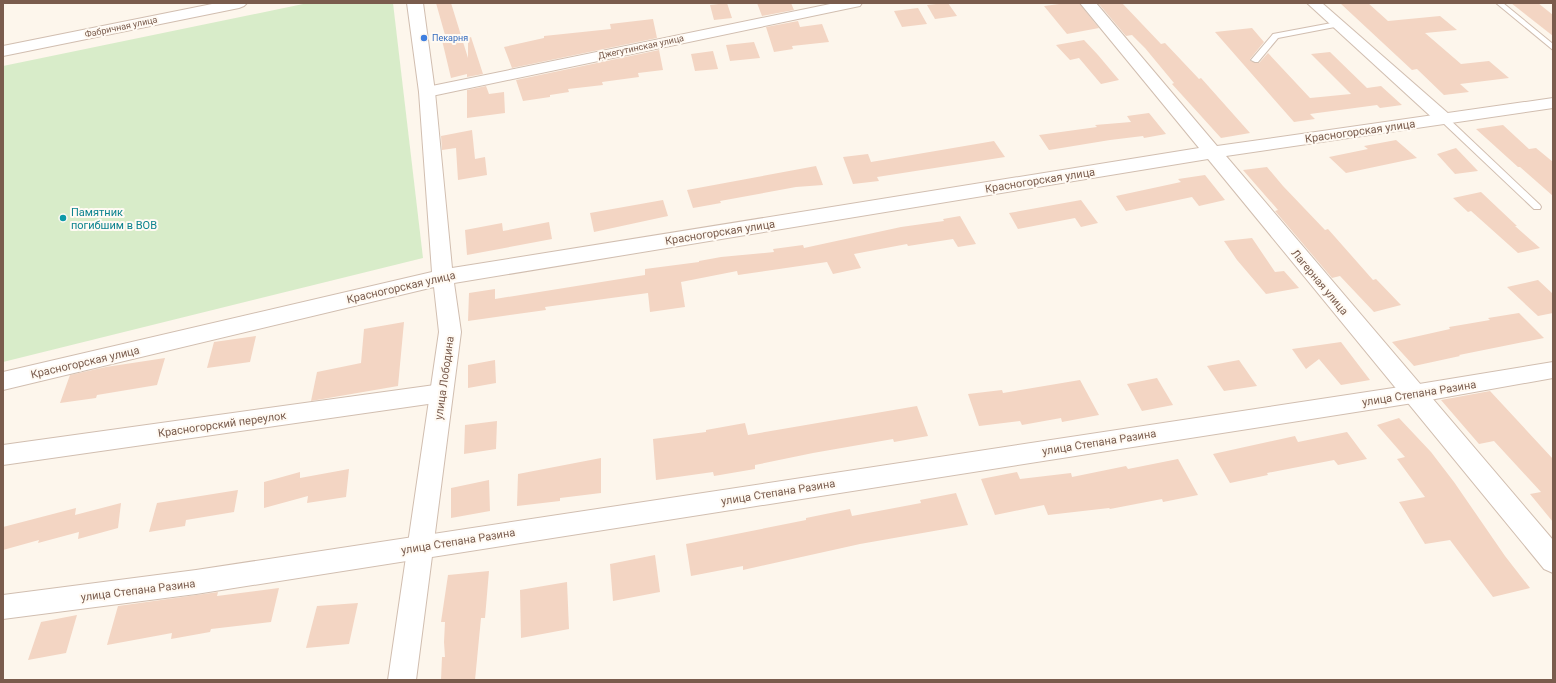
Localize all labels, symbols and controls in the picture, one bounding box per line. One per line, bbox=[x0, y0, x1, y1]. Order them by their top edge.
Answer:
street label: Фабричная улица bbox=[84, 14, 158, 40]
marker: Пекарня bbox=[419, 33, 429, 43]
place label: Пекарня bbox=[432, 33, 468, 43]
street label: Джегутинская улица bbox=[597, 33, 685, 61]
street label: Красногорская улица bbox=[1304, 117, 1416, 146]
street label: Красногорская улица bbox=[984, 165, 1096, 196]
place label: Памятник погибшим в ВОВ bbox=[71, 206, 157, 232]
marker: Памятник погибшим в ВОВ bbox=[58, 213, 68, 223]
street label: Красногорская улица bbox=[664, 217, 776, 248]
street label: Лагерная улица bbox=[1288, 247, 1351, 318]
street label: Красногорская улица bbox=[346, 269, 457, 306]
street label: улица Лободина bbox=[432, 335, 457, 421]
street label: Красногорская улица bbox=[30, 344, 141, 381]
street label: улица Степана Разина bbox=[1361, 378, 1477, 409]
street label: Красногорский переулок bbox=[157, 409, 287, 440]
street label: улица Степана Разина bbox=[1041, 427, 1157, 458]
street label: улица Степана Разина bbox=[720, 477, 836, 508]
street label: улица Степана Разина bbox=[400, 526, 516, 557]
street label: улица Степана Разина bbox=[80, 577, 196, 604]

